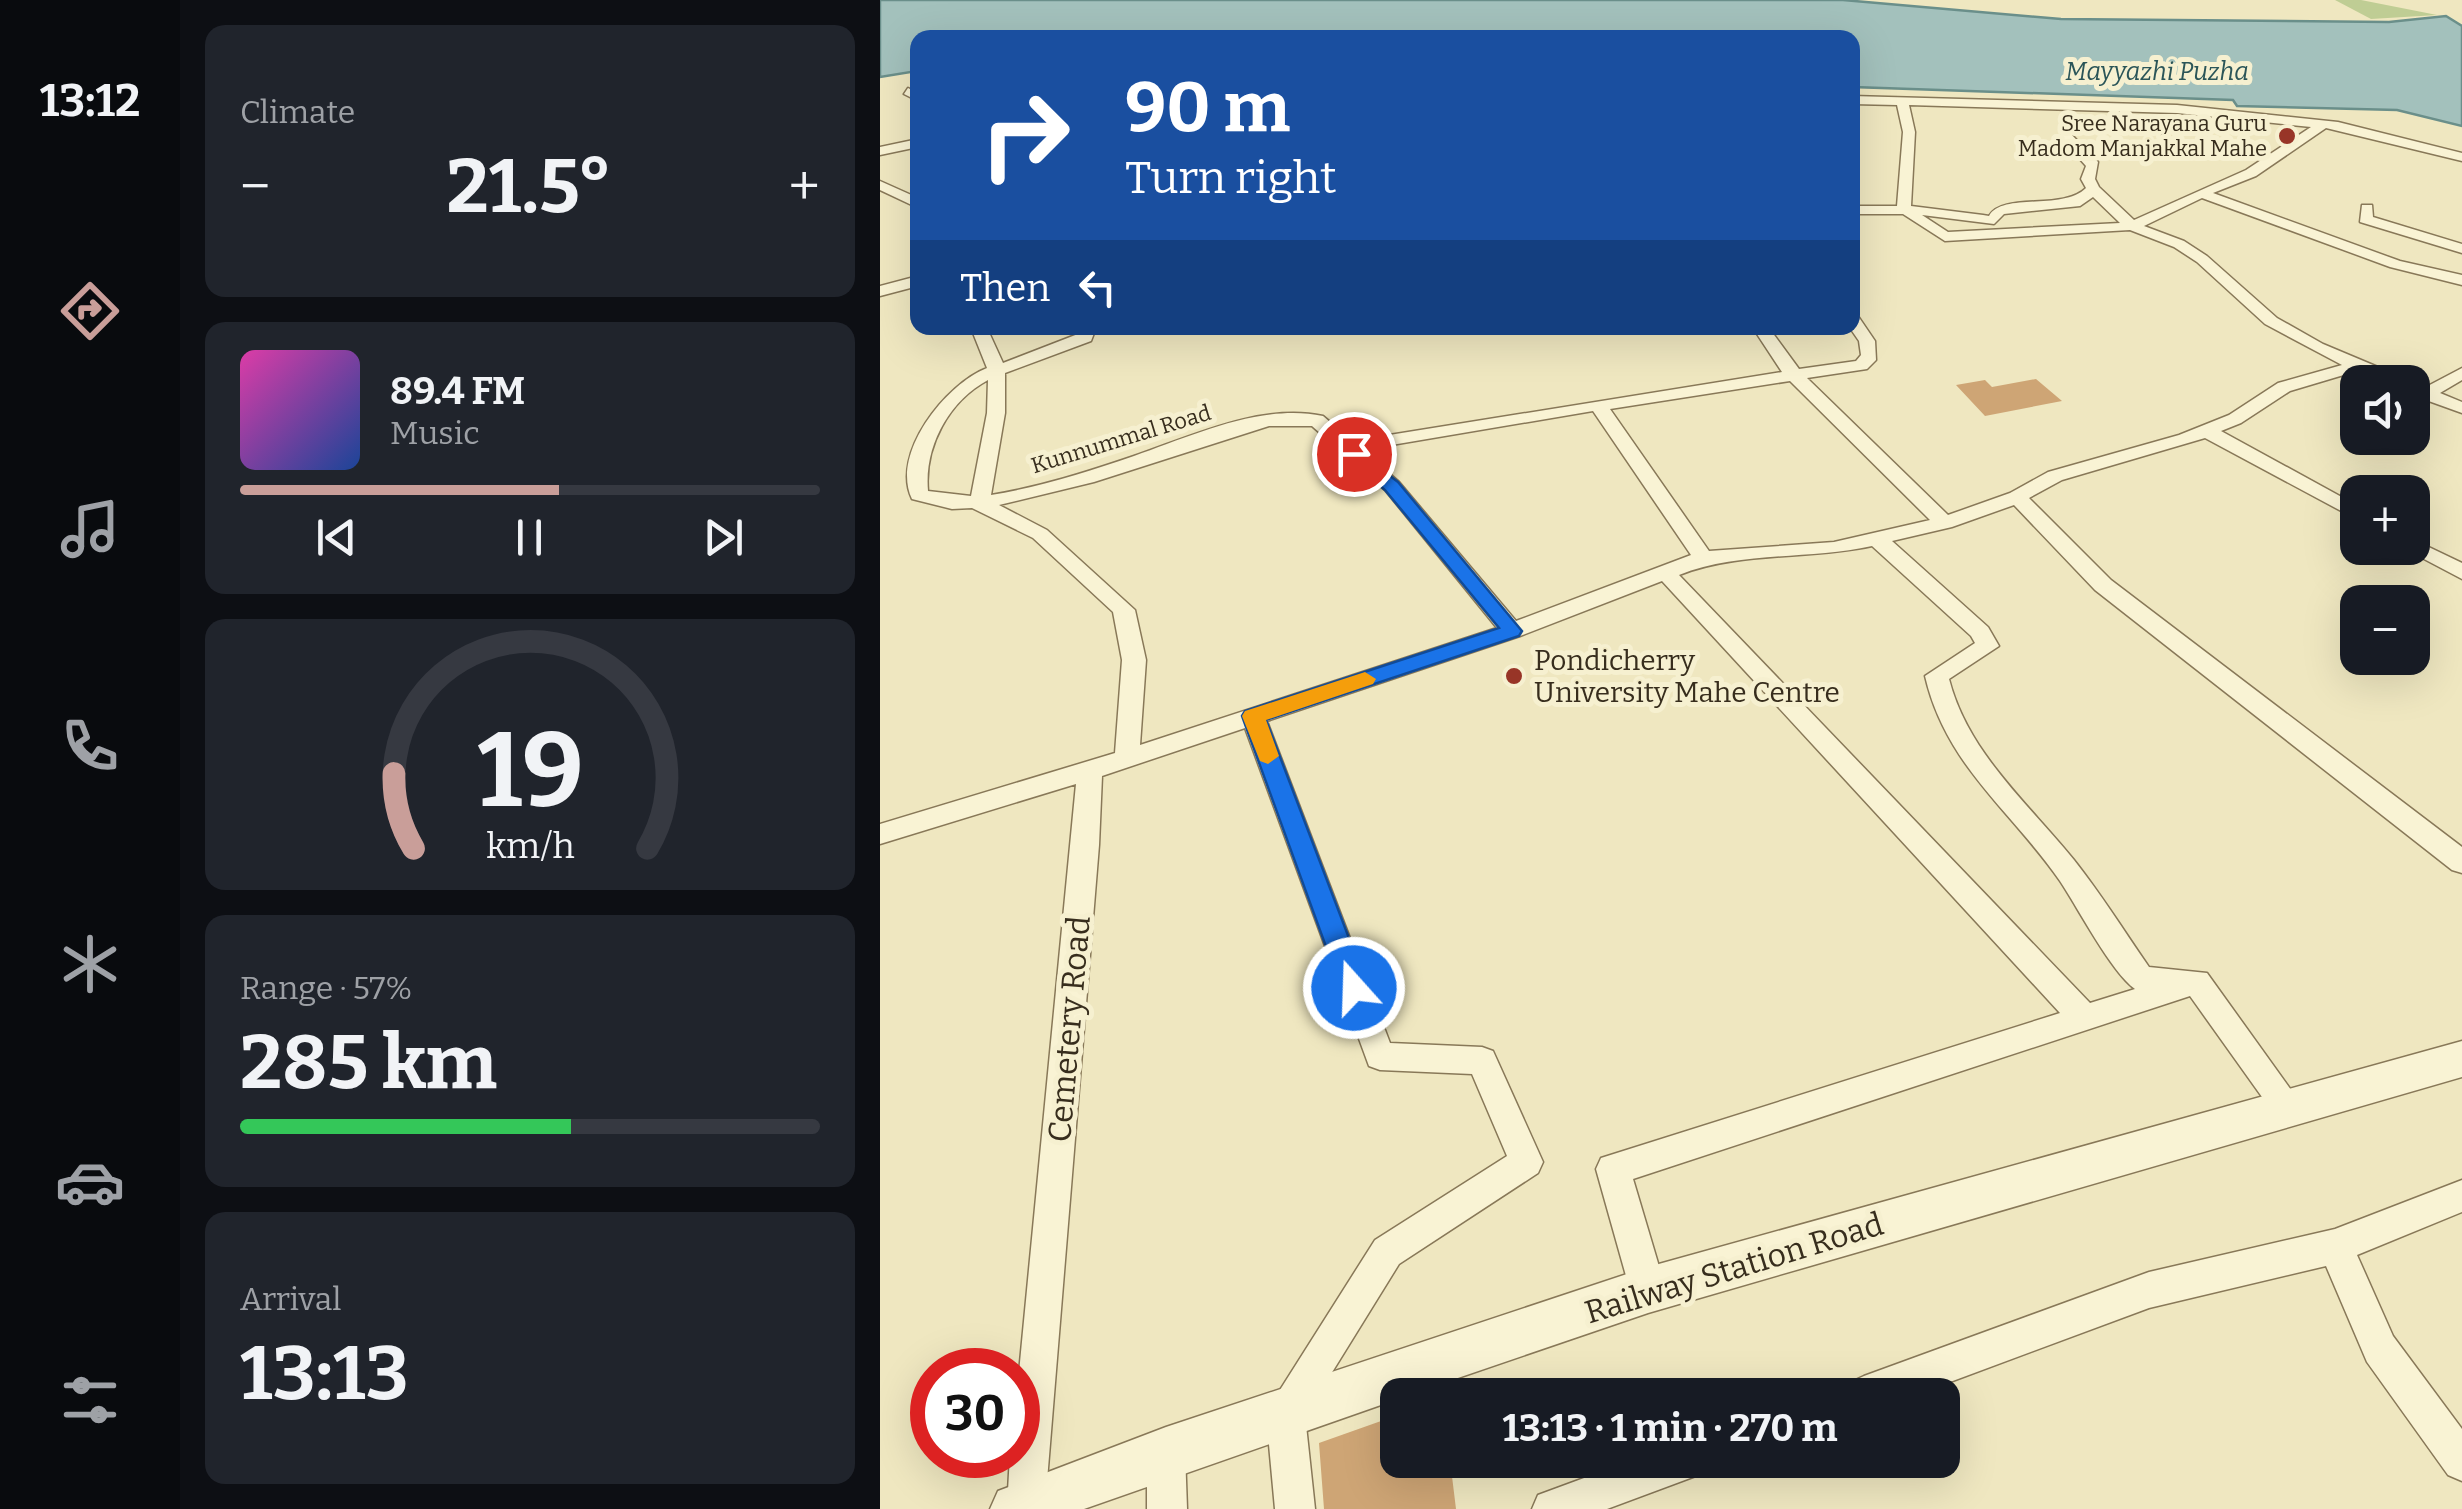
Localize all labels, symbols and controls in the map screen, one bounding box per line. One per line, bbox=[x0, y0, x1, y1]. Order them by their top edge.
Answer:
water label: Mayyazhi Puzha bbox=[2065, 57, 2249, 87]
text: 90 m bbox=[1125, 66, 1290, 150]
icon: right bbox=[960, 70, 1090, 200]
text: 13:12 bbox=[40, 74, 140, 128]
text: Climate bbox=[240, 93, 355, 131]
place label: Sree Narayana Guru Madom Manjakkal Mahe bbox=[2018, 110, 2267, 162]
marker: Sree Narayana Guru Madom Manjakkal Mahe bbox=[2276, 125, 2298, 147]
text: 21.5° bbox=[446, 142, 612, 232]
text: Turn right bbox=[1125, 151, 1337, 205]
text: − bbox=[240, 154, 270, 220]
text: + bbox=[789, 154, 820, 220]
icon: left bbox=[1070, 260, 1125, 315]
text: Then bbox=[960, 265, 1050, 311]
icon: directions bbox=[55, 276, 125, 346]
map controls bbox=[2340, 365, 2430, 675]
button: sound bbox=[2340, 365, 2430, 455]
text: 89.4 FM bbox=[390, 368, 525, 414]
street label: Kunnummal Road bbox=[1028, 399, 1214, 479]
pin bbox=[1312, 412, 1397, 497]
text: Music bbox=[390, 414, 480, 452]
icon: arrive bbox=[1327, 427, 1382, 482]
button: + bbox=[2340, 475, 2430, 565]
icon: music bbox=[55, 494, 125, 564]
icon: previous bbox=[309, 510, 364, 565]
icon: pause bbox=[502, 510, 557, 565]
icon: next bbox=[696, 510, 751, 565]
button: − bbox=[2340, 585, 2430, 675]
place label: Pondicherry University Mahe Centre bbox=[1534, 644, 1840, 709]
marker: Pondicherry University Mahe Centre bbox=[1503, 665, 1525, 687]
text: 19 bbox=[477, 709, 583, 834]
icon: phone bbox=[55, 711, 125, 781]
text: km/h bbox=[486, 825, 574, 867]
street label: Cemetery Road bbox=[1040, 914, 1098, 1144]
icon: climate bbox=[55, 929, 125, 999]
position arrow bbox=[1302, 936, 1406, 1040]
text: Range · 57% bbox=[240, 969, 412, 1007]
text: 285 km bbox=[240, 1018, 497, 1108]
icon: car bbox=[55, 1147, 125, 1217]
street label: Railway Station Road bbox=[1580, 1205, 1888, 1331]
text: Arrival bbox=[240, 1280, 341, 1318]
text: 13:13 bbox=[240, 1329, 409, 1419]
speed limit sign: 30 bbox=[910, 1348, 1040, 1478]
icon: filters bbox=[55, 1365, 125, 1435]
text: 13:13 · 1 min · 270 m bbox=[1503, 1405, 1837, 1451]

